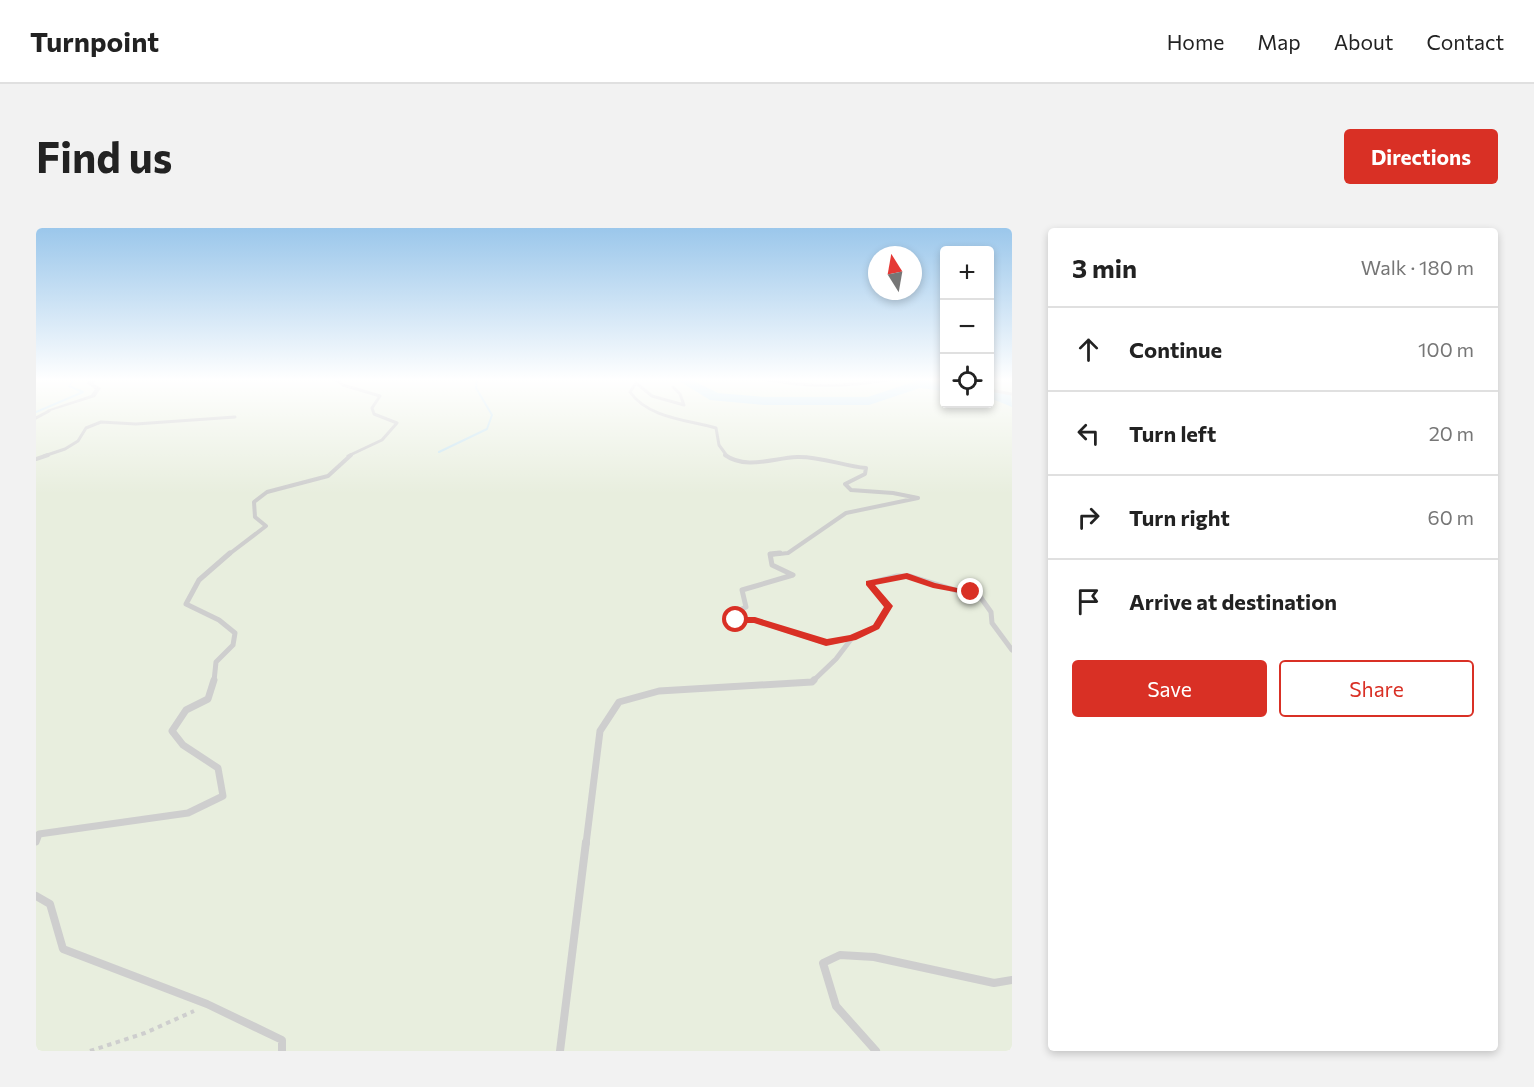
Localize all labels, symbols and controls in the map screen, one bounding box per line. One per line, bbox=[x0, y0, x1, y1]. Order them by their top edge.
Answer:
text: Turnpoint bbox=[30, 24, 159, 58]
text: Home bbox=[1167, 29, 1224, 54]
text: Map bbox=[1257, 29, 1301, 54]
text: About bbox=[1334, 29, 1393, 54]
text: Contact bbox=[1426, 29, 1504, 54]
button: Directions bbox=[1344, 129, 1498, 184]
text: Find us bbox=[36, 130, 172, 182]
north arrow bbox=[868, 246, 922, 300]
map controls bbox=[940, 246, 994, 408]
button: + bbox=[940, 246, 994, 300]
text: 3 min bbox=[1072, 252, 1137, 283]
text: Walk · 180 m bbox=[1361, 255, 1474, 279]
button: − bbox=[940, 300, 994, 354]
icon: ahead bbox=[1072, 333, 1105, 366]
text: Continue bbox=[1129, 336, 1222, 363]
text: 100 m bbox=[1418, 337, 1474, 361]
button: locate bbox=[940, 354, 994, 408]
icon: left bbox=[1072, 417, 1105, 450]
text: Turn left bbox=[1129, 420, 1216, 447]
text: 20 m bbox=[1429, 421, 1474, 445]
icon: right bbox=[1072, 501, 1105, 534]
text: Turn right bbox=[1129, 504, 1230, 531]
text: 60 m bbox=[1428, 505, 1474, 529]
route end bbox=[957, 578, 983, 604]
icon: arrive bbox=[1072, 585, 1105, 618]
text: Arrive at destination bbox=[1129, 588, 1337, 615]
route start bbox=[722, 606, 748, 632]
button: Save bbox=[1072, 660, 1267, 717]
button: Share bbox=[1279, 660, 1474, 717]

